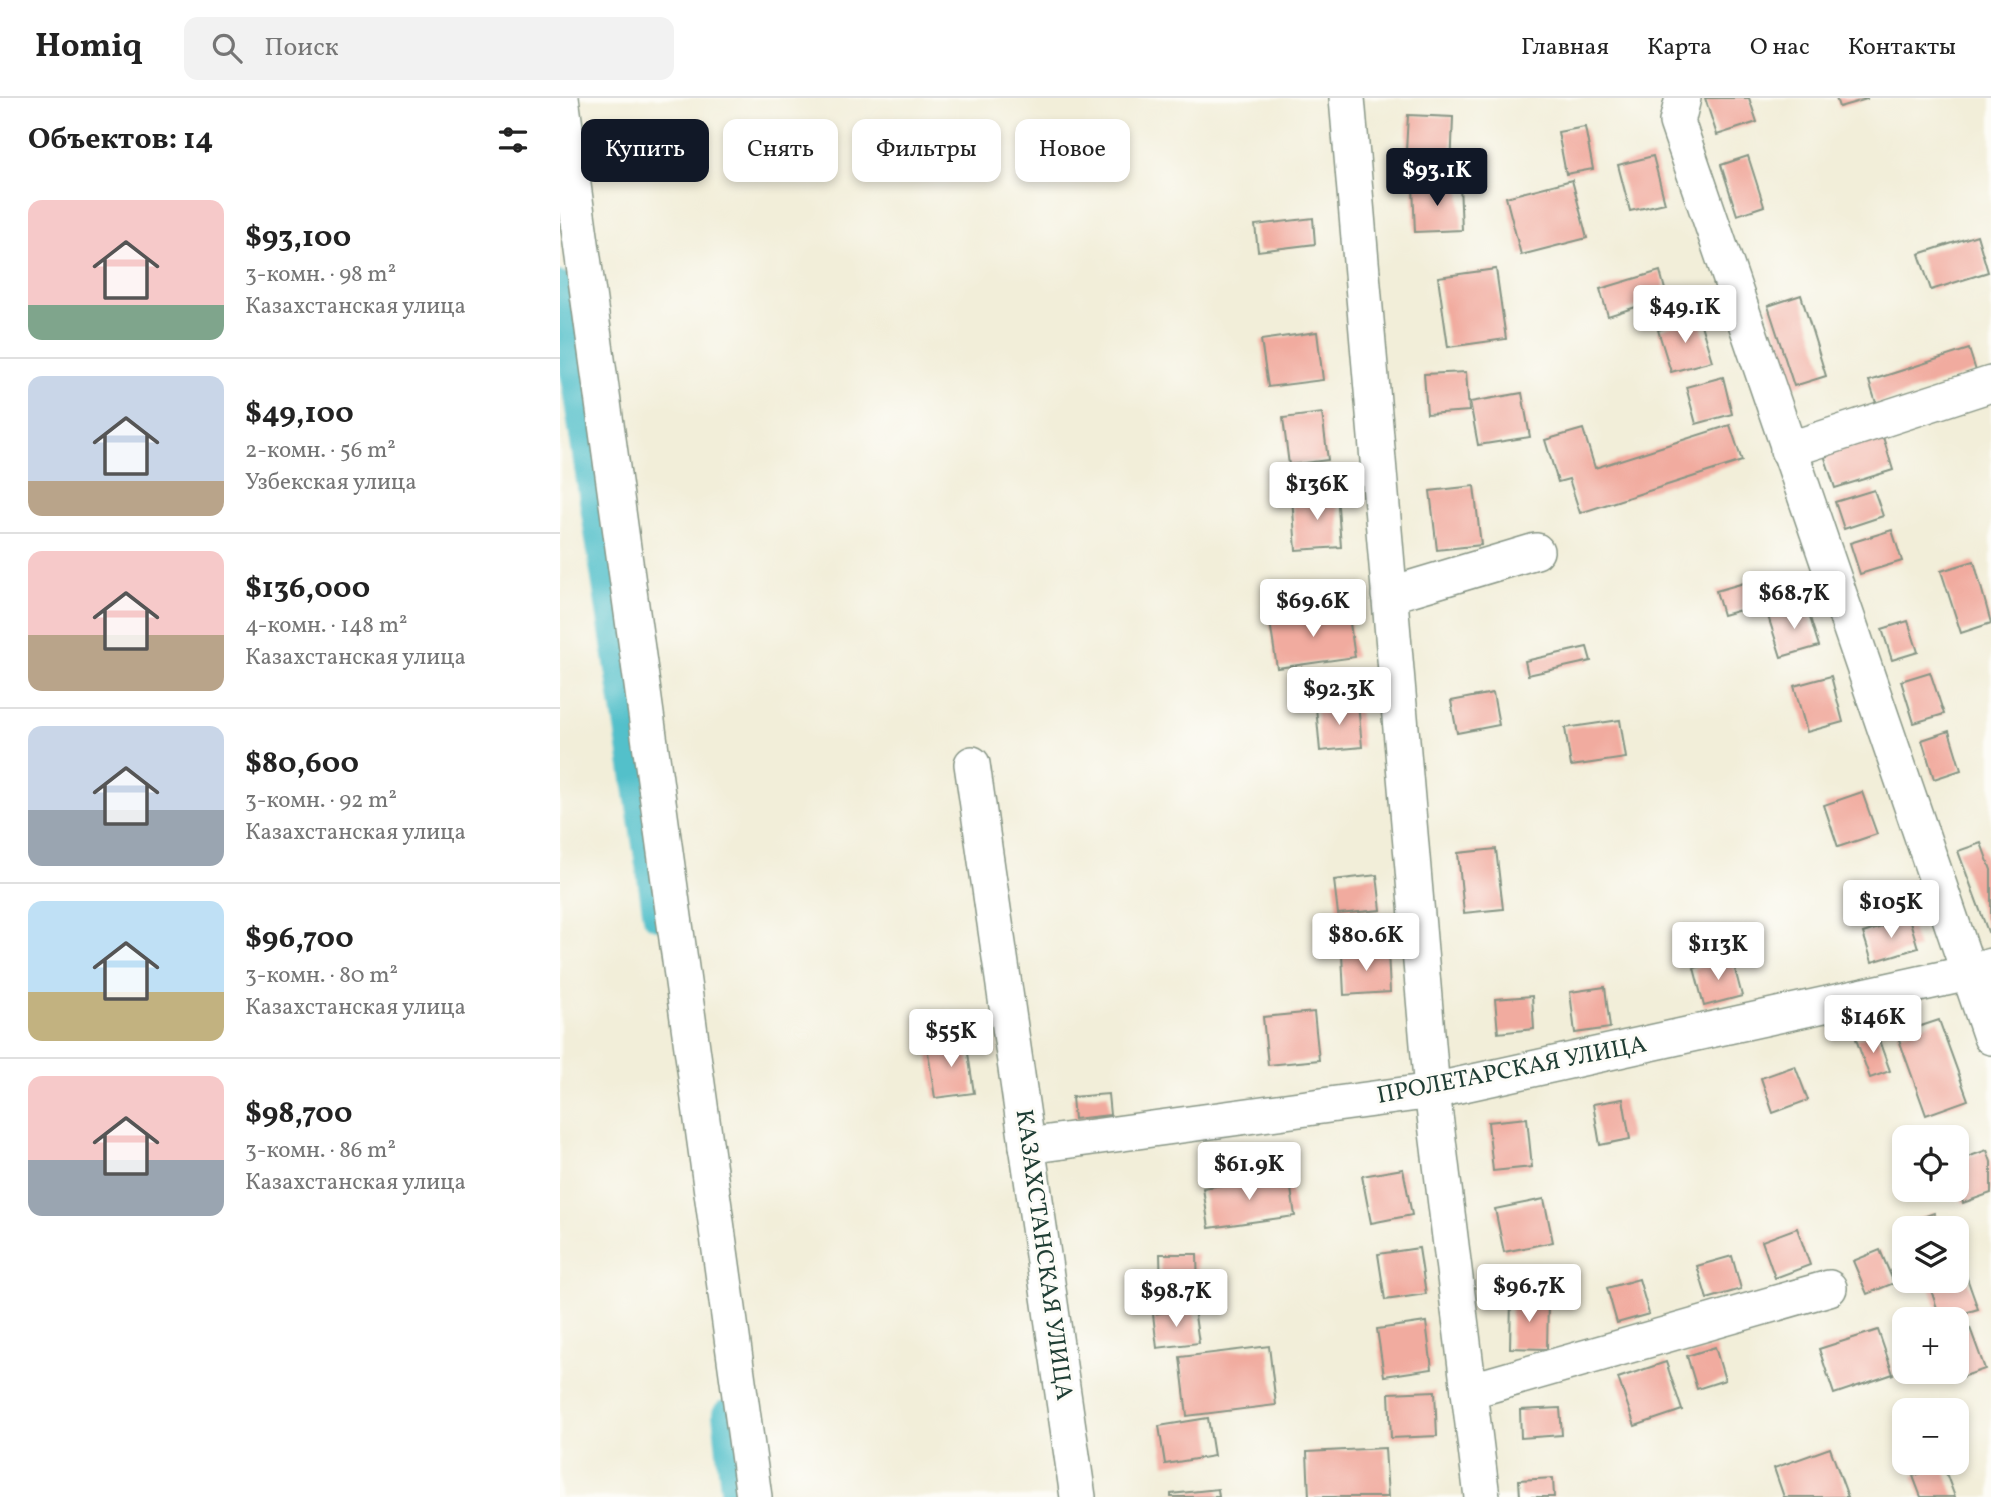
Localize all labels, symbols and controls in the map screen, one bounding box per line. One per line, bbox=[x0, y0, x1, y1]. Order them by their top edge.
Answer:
search box bbox=[184, 17, 674, 80]
text: Homiq bbox=[35, 25, 142, 71]
icon: search bbox=[208, 29, 246, 67]
text: Поиск bbox=[264, 30, 339, 66]
text: Главная bbox=[1521, 31, 1609, 65]
text: Карта bbox=[1647, 31, 1712, 65]
text: О нас bbox=[1750, 31, 1810, 65]
text: Контакты bbox=[1848, 31, 1956, 65]
text: Объектов: 14 bbox=[28, 119, 213, 161]
chip: Купить bbox=[581, 119, 709, 182]
chip: Снять bbox=[723, 119, 838, 182]
chip: Фильтры bbox=[852, 119, 1001, 182]
chip: Новое bbox=[1015, 119, 1130, 182]
icon: filters bbox=[494, 121, 532, 159]
pin: $93.1K bbox=[1380, 148, 1494, 208]
text: $93.1K bbox=[1402, 155, 1472, 187]
text: $93,100 bbox=[245, 217, 351, 259]
icon: home bbox=[84, 228, 168, 312]
text: 3-комн. · 98 m² bbox=[245, 259, 396, 291]
pin: $49.1K bbox=[1628, 286, 1742, 345]
text: Казахстанская улица bbox=[245, 291, 466, 323]
text: $49.1K bbox=[1649, 292, 1721, 324]
text: $49,100 bbox=[245, 393, 354, 435]
icon: home bbox=[84, 404, 168, 488]
text: 2-комн. · 56 m² bbox=[245, 435, 396, 467]
pin: $136K bbox=[1268, 462, 1366, 522]
text: Узбекская улица bbox=[245, 467, 417, 499]
text: $136K bbox=[1285, 469, 1349, 501]
text: $136,000 bbox=[245, 568, 370, 610]
pin: $68.7K bbox=[1737, 572, 1851, 631]
text: $68.7K bbox=[1758, 578, 1830, 610]
icon: home bbox=[84, 579, 168, 663]
pin: $69.6K bbox=[1256, 580, 1370, 639]
text: $69.6K bbox=[1276, 586, 1350, 618]
text: 4-комн. · 148 m² bbox=[245, 610, 408, 642]
text: Казахстанская улица bbox=[245, 642, 466, 674]
pin: $92.3K bbox=[1282, 668, 1396, 727]
text: $92.3K bbox=[1303, 674, 1375, 706]
text: $80,600 bbox=[245, 743, 359, 785]
icon: home bbox=[84, 754, 168, 838]
text: 3-комн. · 92 m² bbox=[245, 785, 397, 817]
text: Казахстанская улица bbox=[245, 817, 466, 849]
pin: $105K bbox=[1842, 880, 1940, 940]
text: $105K bbox=[1859, 887, 1923, 919]
pin: $80.6K bbox=[1309, 914, 1423, 973]
text: $96,700 bbox=[245, 918, 354, 960]
text: $80.6K bbox=[1328, 920, 1404, 952]
pin: $113K bbox=[1669, 922, 1767, 982]
icon: home bbox=[84, 929, 168, 1013]
text: $113K bbox=[1688, 929, 1748, 961]
text: 3-комн. · 80 m² bbox=[245, 960, 398, 992]
text: Казахстанская улица bbox=[245, 992, 466, 1024]
pin: $146K bbox=[1824, 996, 1922, 1055]
text: $146K bbox=[1840, 1002, 1906, 1034]
pin: $55K bbox=[910, 1010, 992, 1069]
text: $55K bbox=[925, 1016, 977, 1048]
street label: ПРОЛЕТАРСКАЯ УЛИЦА bbox=[1374, 1028, 1650, 1114]
text: $98,700 bbox=[245, 1093, 352, 1135]
icon: home bbox=[84, 1104, 168, 1188]
street label: КАЗАХСТАНСКАЯ УЛИЦА bbox=[1006, 1107, 1080, 1403]
map controls bbox=[1892, 1125, 1969, 1475]
button: locate bbox=[1892, 1125, 1969, 1202]
text: 3-комн. · 86 m² bbox=[245, 1135, 396, 1167]
pin: $61.9K bbox=[1192, 1142, 1306, 1202]
text: $61.9K bbox=[1214, 1149, 1284, 1181]
text: Казахстанская улица bbox=[245, 1167, 466, 1199]
button: layers bbox=[1892, 1216, 1969, 1293]
pin: $96.7K bbox=[1472, 1264, 1586, 1324]
pin: $98.7K bbox=[1119, 1270, 1233, 1329]
text: $96.7K bbox=[1493, 1271, 1565, 1303]
text: $98.7K bbox=[1140, 1276, 1212, 1308]
button: + bbox=[1892, 1307, 1969, 1384]
button: − bbox=[1892, 1398, 1969, 1475]

